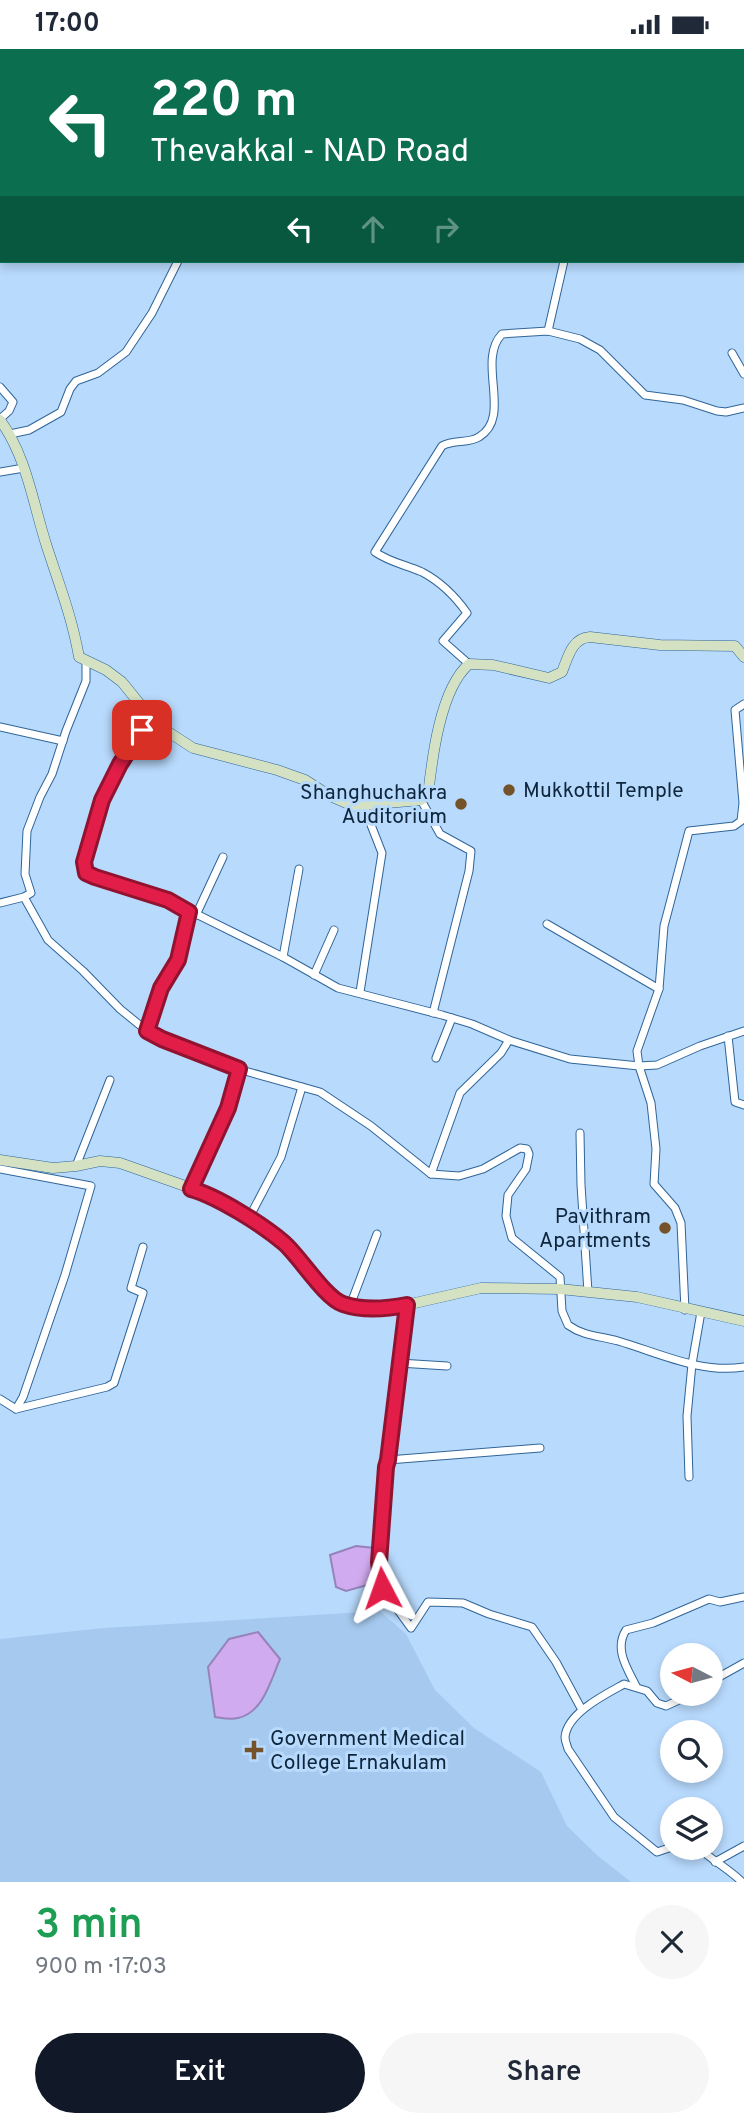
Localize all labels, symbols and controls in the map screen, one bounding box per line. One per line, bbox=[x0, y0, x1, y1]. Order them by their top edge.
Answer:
text: 17:00 bbox=[35, 8, 100, 41]
text: 220 m bbox=[150, 72, 297, 134]
icon: left bbox=[35, 77, 126, 168]
text: Thevakkal - NAD Road bbox=[150, 133, 469, 173]
icon: left bbox=[281, 210, 319, 248]
icon: ahead bbox=[354, 210, 392, 248]
icon: right bbox=[427, 210, 465, 248]
pin bbox=[112, 700, 172, 760]
icon: arrive bbox=[123, 711, 161, 749]
place label: Mukkottil Temple bbox=[523, 778, 684, 805]
place label: Shanghuchakra Auditorium bbox=[300, 780, 447, 831]
marker: Mukkottil Temple bbox=[501, 782, 517, 798]
marker: Shanghuchakra Auditorium bbox=[453, 796, 469, 812]
place label: Pavithram Apartments bbox=[539, 1204, 651, 1255]
marker: Pavithram Apartments bbox=[657, 1220, 673, 1236]
position arrow bbox=[345, 1551, 419, 1625]
north arrow bbox=[660, 1643, 723, 1706]
map controls bbox=[660, 1643, 723, 1860]
button: search bbox=[660, 1720, 723, 1783]
place label: Government Medical College Ernakulam bbox=[270, 1726, 465, 1777]
marker: Government Medical College Ernakulam bbox=[244, 1740, 264, 1760]
button: layers bbox=[660, 1797, 723, 1860]
text: 3 min bbox=[35, 1900, 143, 1953]
button: close bbox=[635, 1905, 709, 1979]
text: 900 m · 17:03 bbox=[35, 1953, 167, 1982]
button: Exit bbox=[35, 2033, 365, 2113]
button: Share bbox=[379, 2033, 709, 2113]

